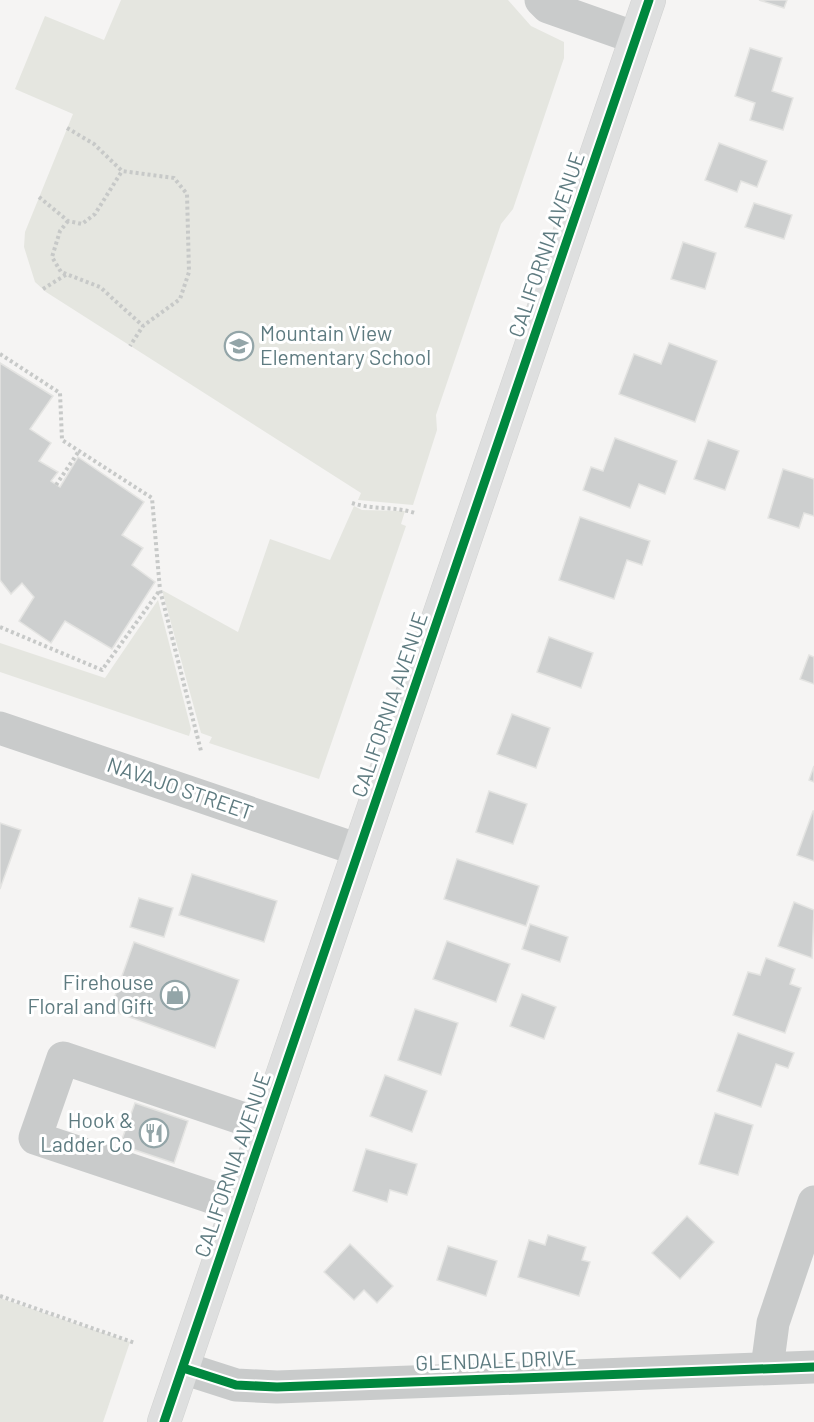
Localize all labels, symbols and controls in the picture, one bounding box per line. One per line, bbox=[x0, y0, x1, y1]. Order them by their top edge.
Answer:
street label: CALIFORNIA AVENUE bbox=[502, 149, 589, 340]
place label: Mountain View Elementary School bbox=[260, 320, 431, 369]
school or university icon: Mountain View Elementary School bbox=[223, 330, 255, 362]
street label: CALIFORNIA AVENUE bbox=[345, 609, 432, 800]
street label: NAVAJO STREET bbox=[104, 751, 257, 824]
place label: Firehouse Floral and Gift bbox=[28, 969, 154, 1018]
shop icon: Firehouse Floral and Gift bbox=[159, 979, 191, 1011]
street label: CALIFORNIA AVENUE bbox=[188, 1069, 275, 1260]
place label: Hook & Ladder Co bbox=[40, 1107, 133, 1156]
restaurant icon: Hook & Ladder Co bbox=[138, 1117, 170, 1149]
street label: GLENDALE DRIVE bbox=[415, 1344, 577, 1375]

